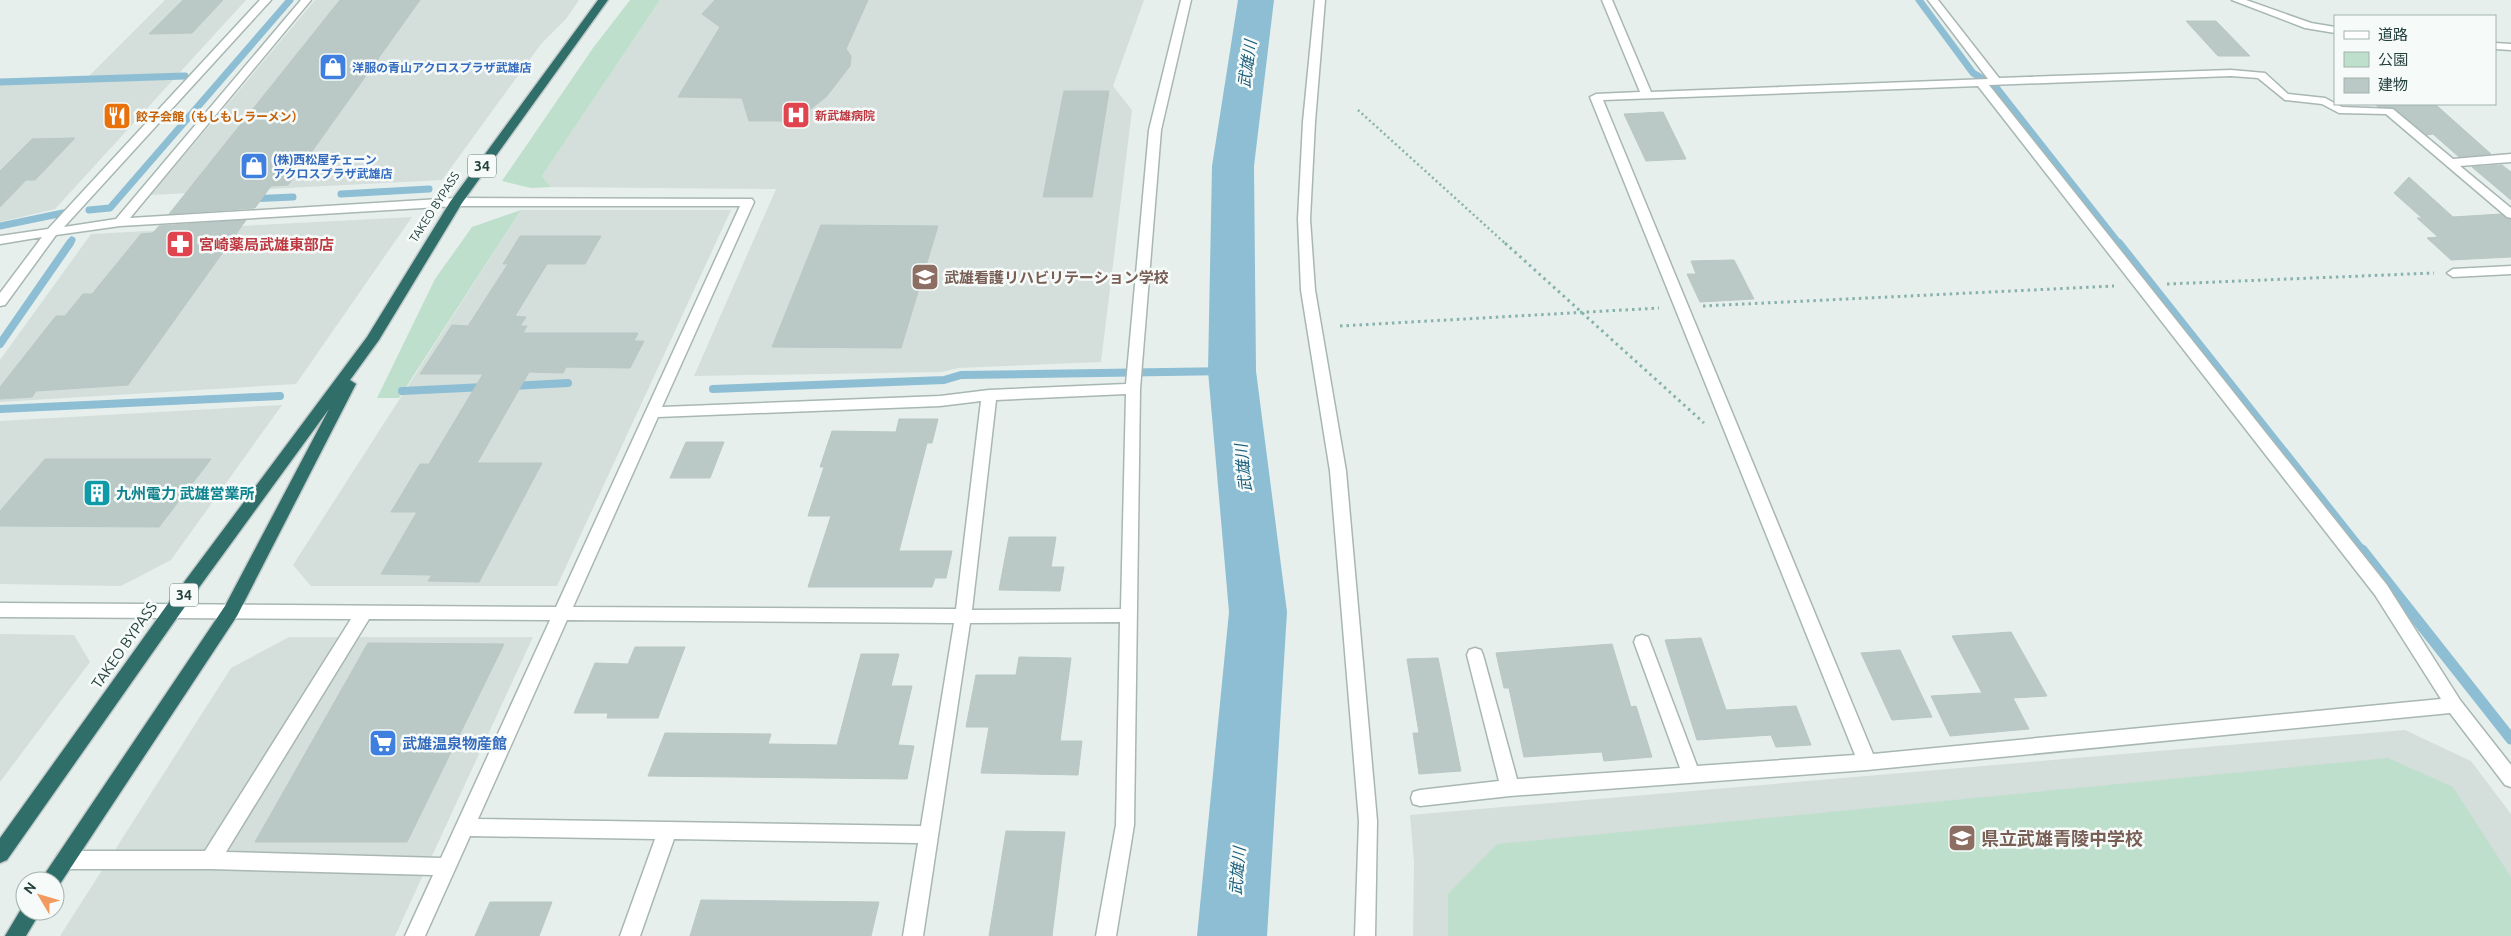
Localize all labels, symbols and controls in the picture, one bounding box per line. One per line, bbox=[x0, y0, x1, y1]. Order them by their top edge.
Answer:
legend bbox=[2334, 15, 2496, 105]
text: 道路 bbox=[2378, 26, 2408, 43]
water label: 武雄川 bbox=[1235, 37, 1260, 89]
text: 公園 bbox=[2378, 51, 2408, 68]
shop icon: 洋服の青山アクロスプラザ武雄店 bbox=[318, 52, 348, 82]
place label: 洋服の青山アクロスプラザ武雄店 bbox=[352, 61, 531, 74]
text: 建物 bbox=[2378, 76, 2408, 93]
hospital icon: 新武雄病院 bbox=[781, 100, 811, 130]
restaurant icon: 餃子会館（もしもしラーメン） bbox=[102, 101, 132, 131]
place label: 新武雄病院 bbox=[815, 109, 875, 122]
place label: 餃子会館（もしもしラーメン） bbox=[135, 110, 304, 123]
shop icon: (株)西松屋チェーン アクロスプラザ武雄店 bbox=[239, 151, 269, 181]
place label: (株)西松屋チェーン アクロスプラザ武雄店 bbox=[273, 153, 392, 180]
road number: 34 bbox=[468, 154, 496, 178]
street label: TAKEO BYPASS bbox=[406, 169, 462, 245]
pharmacy icon: 宮崎薬局武雄東部店 bbox=[165, 229, 195, 259]
place label: 宮崎薬局武雄東部店 bbox=[199, 236, 334, 253]
school or university icon: 武雄看護リハビリテーション学校 bbox=[910, 262, 940, 292]
place label: 武雄看護リハビリテーション学校 bbox=[944, 269, 1169, 286]
water label: 武雄川 bbox=[1231, 441, 1254, 493]
building icon: 九州電力 武雄営業所 bbox=[82, 478, 112, 508]
place label: 九州電力 武雄営業所 bbox=[116, 485, 255, 502]
road number: 34 bbox=[170, 584, 198, 606]
street label: TAKEO BYPASS bbox=[88, 598, 160, 692]
supermarket icon: 武雄温泉物産館 bbox=[368, 728, 398, 758]
place label: 武雄温泉物産館 bbox=[402, 735, 507, 752]
school or university icon: 県立武雄青陵中学校 bbox=[1947, 823, 1977, 853]
place label: 県立武雄青陵中学校 bbox=[1981, 828, 2143, 848]
water label: 武雄川 bbox=[1226, 844, 1248, 896]
north arrow bbox=[15, 871, 65, 921]
text: N bbox=[20, 879, 39, 897]

